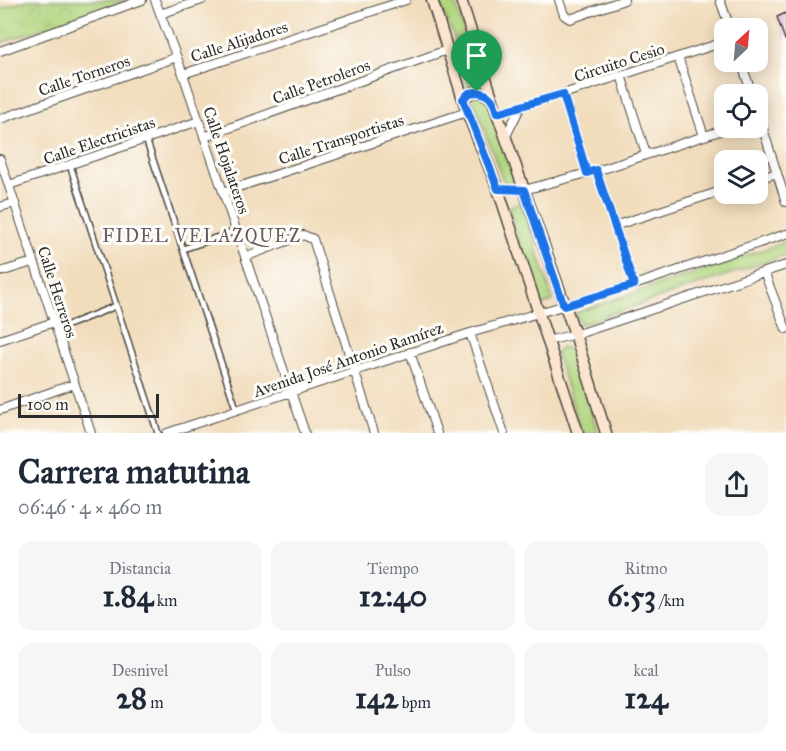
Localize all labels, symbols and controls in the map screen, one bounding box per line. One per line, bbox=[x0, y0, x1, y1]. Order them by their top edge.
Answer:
street label: Calle Alijadores bbox=[188, 17, 290, 66]
north arrow bbox=[714, 18, 768, 72]
map controls bbox=[714, 18, 768, 204]
pin bbox=[451, 30, 502, 92]
icon: arrive bbox=[460, 39, 493, 72]
street label: Circuito Cesio bbox=[572, 39, 667, 86]
street label: Calle Torneros bbox=[36, 51, 133, 100]
street label: Calle Petroleros bbox=[270, 55, 373, 108]
button: locate bbox=[714, 84, 768, 138]
street label: Calle Hojalateros bbox=[199, 104, 254, 216]
street label: Calle Transportistas bbox=[276, 110, 406, 169]
street label: Calle Electricistas bbox=[41, 112, 158, 168]
button: layers bbox=[714, 150, 768, 204]
district label: FIDEL VELAZQUEZ bbox=[102, 225, 302, 247]
street label: Calle Herreros bbox=[34, 244, 81, 341]
street label: Avenida José Antonio Ramírez bbox=[250, 318, 446, 402]
scale bar bbox=[18, 391, 159, 418]
text: 100 m bbox=[27, 395, 69, 414]
text: Carrera matutina bbox=[18, 452, 250, 492]
button: share bbox=[705, 453, 768, 516]
text: 06:46 · 4 × 460 m bbox=[18, 495, 162, 519]
text: Distancia bbox=[109, 559, 171, 578]
text: Tiempo bbox=[367, 559, 419, 578]
text: Ritmo bbox=[625, 559, 667, 578]
text: 1.84 bbox=[102, 578, 153, 614]
text: 12:40 bbox=[359, 578, 427, 614]
text: 6:53 bbox=[607, 578, 656, 614]
text: km bbox=[153, 591, 178, 610]
text: /km bbox=[656, 591, 685, 610]
text: Desnivel bbox=[112, 661, 168, 680]
text: Pulso bbox=[375, 661, 411, 680]
text: kcal bbox=[633, 661, 659, 680]
text: 28 bbox=[116, 680, 147, 716]
text: 142 bbox=[355, 680, 398, 716]
text: 124 bbox=[624, 680, 668, 716]
text: m bbox=[147, 693, 164, 712]
text: bpm bbox=[398, 693, 431, 712]

